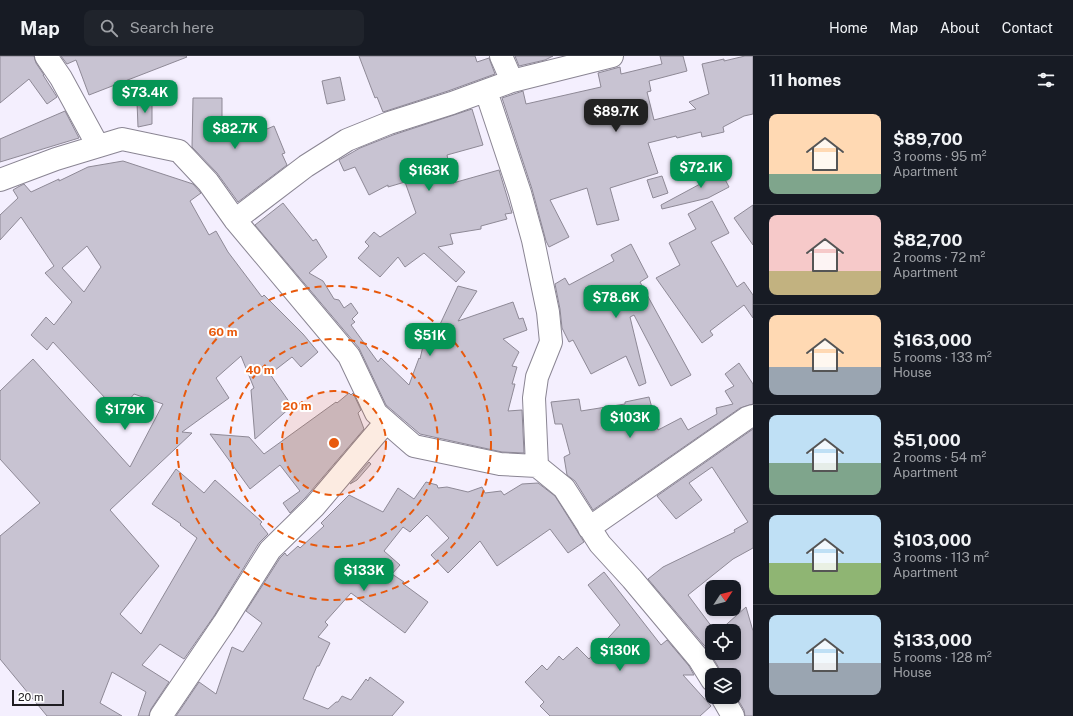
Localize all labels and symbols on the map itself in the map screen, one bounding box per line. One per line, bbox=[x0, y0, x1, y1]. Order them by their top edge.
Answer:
pin: $73.4K bbox=[112, 80, 178, 114]
pin: $89.7K bbox=[583, 99, 649, 133]
pin: $82.7K bbox=[202, 116, 268, 150]
pin: $72.1K bbox=[668, 155, 734, 189]
pin: $163K bbox=[401, 158, 457, 192]
pin: $78.6K bbox=[583, 285, 649, 319]
pin: $51K bbox=[406, 323, 454, 357]
text: 60 m bbox=[208, 325, 238, 339]
text: 40 m bbox=[245, 363, 275, 377]
pin: $179K bbox=[97, 397, 153, 431]
text: 20 m bbox=[283, 399, 312, 413]
pin: $103K bbox=[602, 405, 658, 439]
centre of rings bbox=[327, 436, 341, 450]
pin: $133K bbox=[336, 558, 392, 592]
north arrow bbox=[705, 580, 741, 616]
pin: $130K bbox=[592, 638, 648, 672]
scale bar bbox=[12, 688, 64, 707]

